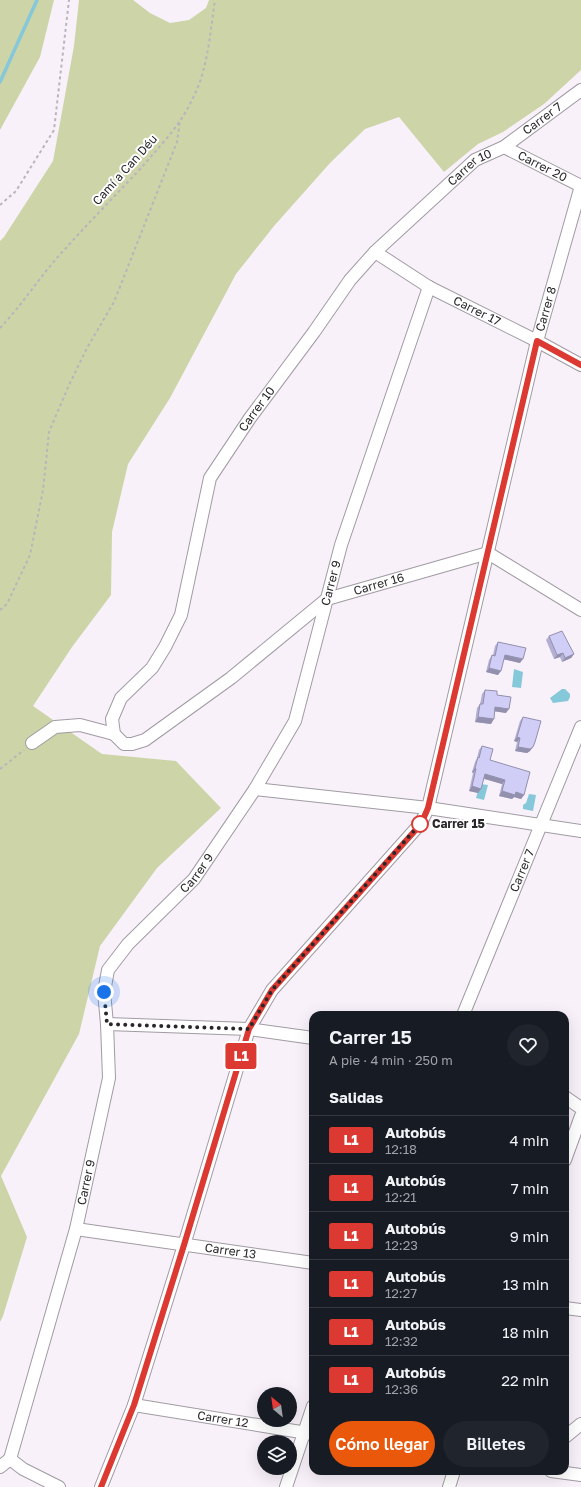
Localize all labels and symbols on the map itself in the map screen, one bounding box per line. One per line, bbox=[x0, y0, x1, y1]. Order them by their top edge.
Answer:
street label: Carrer 7 bbox=[519, 99, 565, 138]
street label: Camí a Can Déu bbox=[89, 131, 160, 208]
street label: Carrer 10 bbox=[444, 146, 494, 189]
street label: Carrer 20 bbox=[515, 147, 570, 185]
street label: Carrer 8 bbox=[532, 285, 559, 333]
street label: Carrer 17 bbox=[451, 292, 503, 329]
street label: Carrer 10 bbox=[235, 383, 278, 434]
street label: Carrer 9 bbox=[317, 559, 344, 607]
street label: Carrer 16 bbox=[352, 569, 406, 598]
marker: Carrer 15 bbox=[411, 815, 429, 833]
place label: Carrer 15 bbox=[432, 816, 485, 831]
street label: Carrer 7 bbox=[506, 847, 537, 894]
street label: Carrer 9 bbox=[176, 850, 216, 896]
your location bbox=[94, 982, 114, 1002]
line badge: L1 bbox=[223, 1043, 259, 1069]
street label: Carrer 9 bbox=[73, 1158, 98, 1206]
street label: Carrer 13 bbox=[204, 1240, 257, 1262]
north arrow bbox=[257, 1387, 297, 1427]
street label: Carrer 12 bbox=[196, 1407, 250, 1430]

